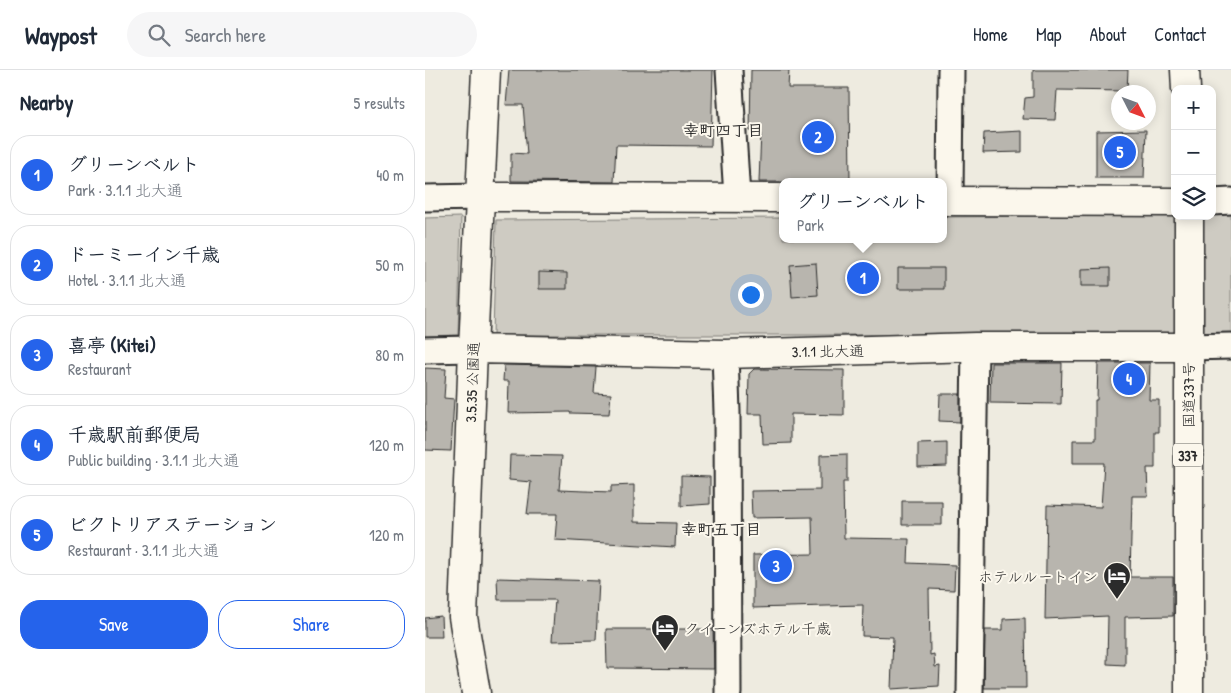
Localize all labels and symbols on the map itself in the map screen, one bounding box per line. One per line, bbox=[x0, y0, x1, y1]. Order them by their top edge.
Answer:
north arrow bbox=[1111, 85, 1156, 130]
pin: 2 bbox=[802, 118, 834, 156]
district label: 幸町四丁目 bbox=[683, 119, 763, 141]
pin: 5 bbox=[1104, 133, 1136, 171]
pin: 1 bbox=[847, 259, 879, 297]
your location bbox=[738, 282, 764, 308]
street label: 3.1.1 北大通 bbox=[792, 340, 864, 362]
street label: 3.5.35 公園通 bbox=[460, 341, 484, 423]
pin: 4 bbox=[1113, 360, 1145, 398]
street label: 国道337号 bbox=[1178, 362, 1199, 428]
road number: 337 bbox=[1173, 444, 1203, 466]
district label: 幸町五丁目 bbox=[681, 518, 761, 540]
pin: 3 bbox=[760, 547, 792, 585]
hotel icon: ホテルルートイン bbox=[1102, 561, 1132, 600]
place label: ホテルルートイン bbox=[978, 566, 1098, 587]
hotel icon: クイーンズホテル千歳 bbox=[650, 613, 680, 652]
place label: クイーンズホテル千歳 bbox=[684, 618, 831, 639]

